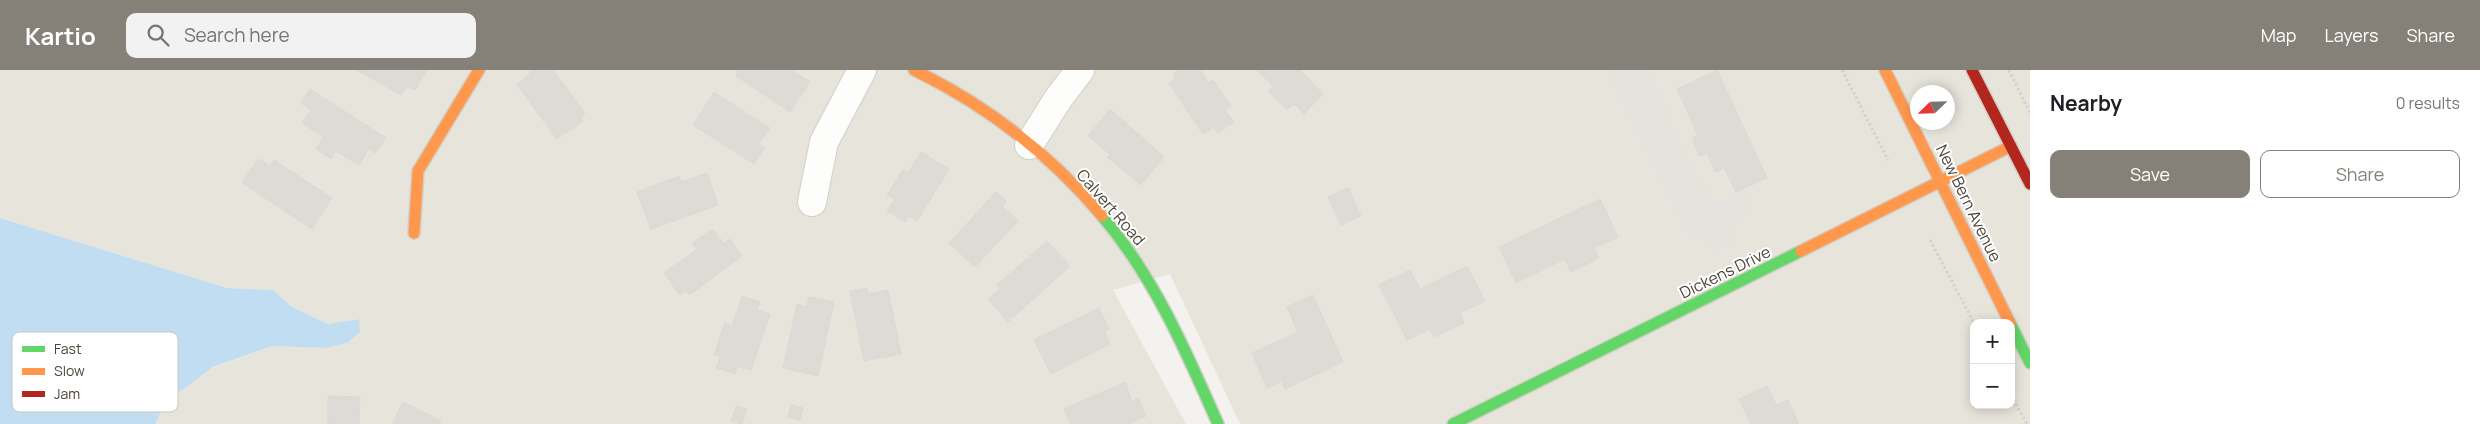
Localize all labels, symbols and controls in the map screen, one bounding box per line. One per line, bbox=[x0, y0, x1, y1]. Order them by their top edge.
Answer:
search box bbox=[126, 13, 476, 58]
text: Kartio bbox=[25, 19, 96, 52]
icon: search bbox=[144, 21, 172, 49]
text: Search here bbox=[184, 22, 290, 48]
text: Map bbox=[2261, 23, 2296, 47]
text: Layers bbox=[2324, 23, 2378, 47]
text: Share bbox=[2406, 23, 2455, 47]
north arrow bbox=[1910, 85, 1955, 130]
text: Nearby bbox=[2050, 89, 2122, 117]
text: 0 results bbox=[2396, 92, 2460, 114]
street label: New Bern Avenue bbox=[1931, 141, 2007, 265]
button: Save bbox=[2050, 150, 2250, 198]
button: Share bbox=[2260, 150, 2460, 198]
street label: Calvert Road bbox=[1072, 164, 1150, 250]
street label: Dickens Drive bbox=[1676, 240, 1774, 304]
map controls bbox=[1970, 319, 2015, 409]
button: + bbox=[1970, 319, 2015, 364]
legend bbox=[12, 332, 178, 412]
text: Fast bbox=[54, 339, 82, 358]
text: Slow bbox=[54, 361, 85, 380]
button: − bbox=[1970, 364, 2015, 409]
text: Jam bbox=[54, 384, 80, 403]

